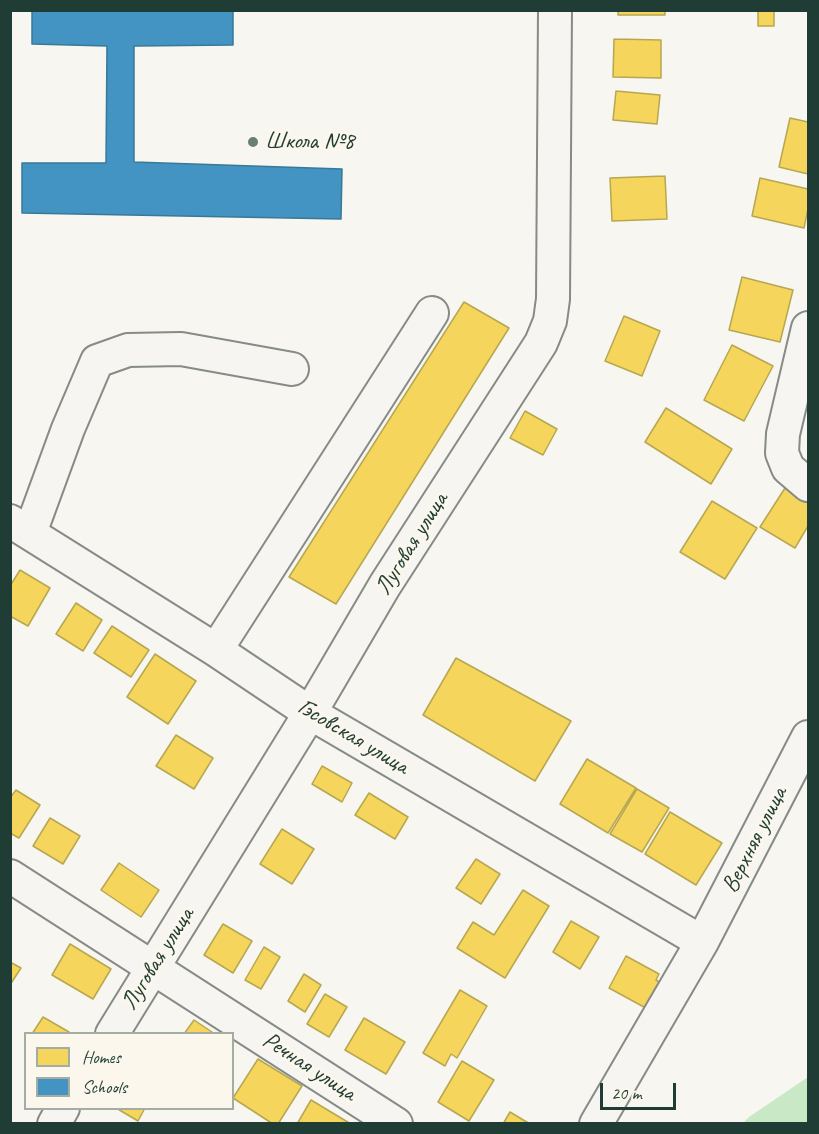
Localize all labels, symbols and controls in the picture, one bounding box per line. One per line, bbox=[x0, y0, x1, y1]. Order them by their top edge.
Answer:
place label: Школа №8 bbox=[265, 128, 354, 156]
marker: Школа №8 bbox=[246, 135, 260, 149]
street label: Луговая улица bbox=[369, 487, 455, 601]
street label: Гэсовская улица bbox=[292, 693, 414, 781]
street label: Верхняя улица bbox=[716, 782, 794, 898]
street label: Луговая улица bbox=[115, 902, 201, 1016]
street label: Речная улица bbox=[257, 1026, 361, 1108]
legend bbox=[24, 1032, 234, 1110]
text: Homes bbox=[82, 1046, 121, 1068]
scale bar bbox=[603, 1071, 680, 1109]
text: Schools bbox=[82, 1076, 127, 1098]
text: 20 m bbox=[611, 1082, 642, 1104]

